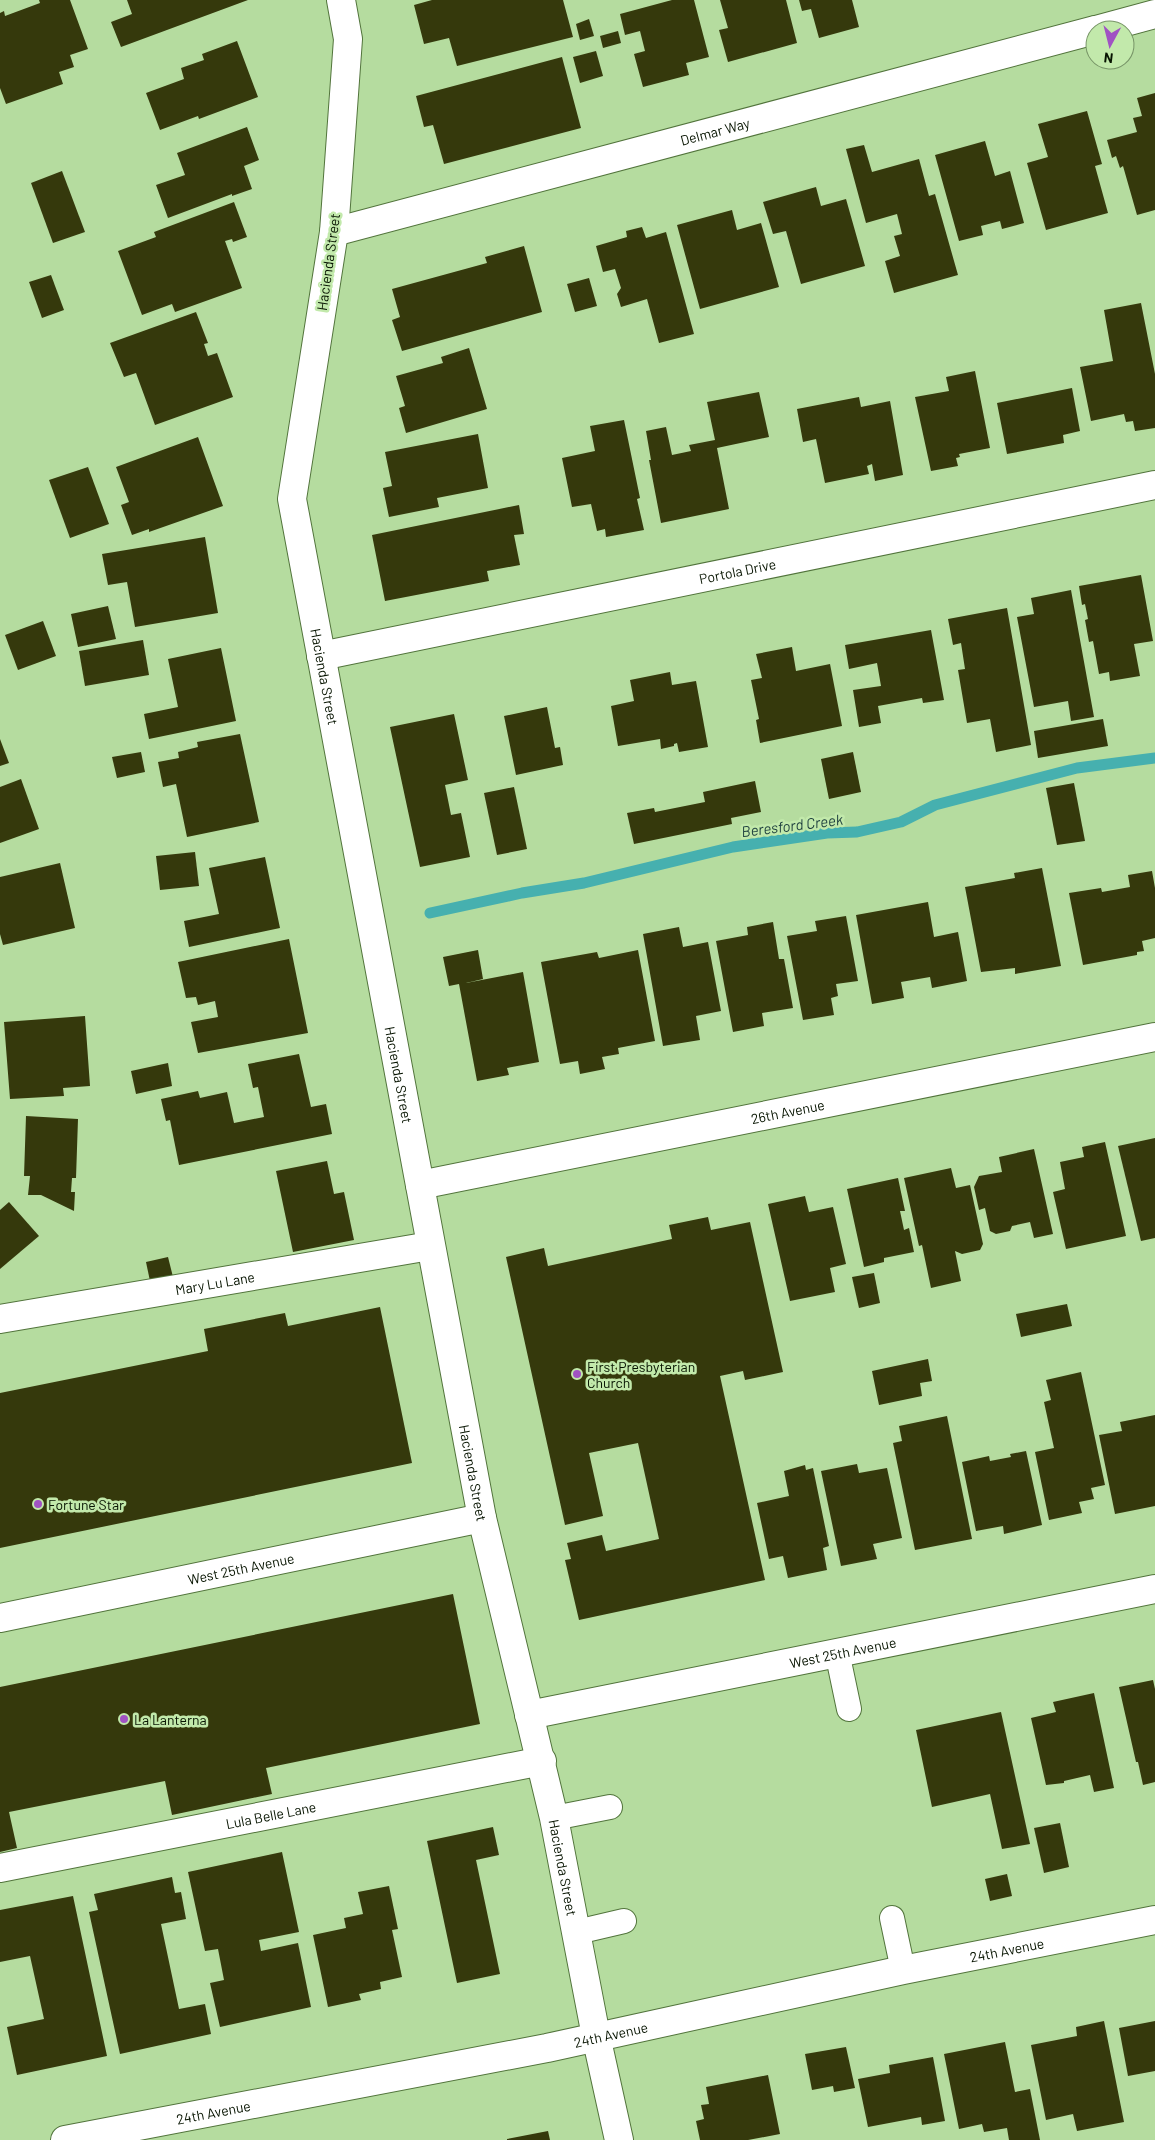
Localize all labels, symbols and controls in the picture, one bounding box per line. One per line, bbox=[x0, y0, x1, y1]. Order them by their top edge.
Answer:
north arrow bbox=[1085, 20, 1135, 70]
text: N bbox=[1103, 49, 1114, 67]
street label: Delmar Way bbox=[678, 113, 752, 148]
street label: Hacienda Street bbox=[313, 212, 343, 312]
street label: Portola Drive bbox=[697, 554, 777, 587]
street label: Hacienda Street bbox=[308, 627, 342, 726]
water label: Beresford Creek bbox=[740, 810, 844, 840]
street label: Hacienda Street bbox=[382, 1025, 417, 1124]
street label: 26th Avenue bbox=[749, 1095, 826, 1127]
street label: Mary Lu Lane bbox=[174, 1267, 256, 1298]
place label: First Presbyterian Church bbox=[587, 1358, 695, 1391]
marker: First Presbyterian Church bbox=[571, 1368, 583, 1380]
street label: Hacienda Street bbox=[456, 1423, 491, 1523]
place label: Fortune Star bbox=[48, 1496, 124, 1513]
marker: Fortune Star bbox=[32, 1498, 44, 1510]
street label: West 25th Avenue bbox=[186, 1549, 296, 1587]
street label: West 25th Avenue bbox=[788, 1633, 897, 1671]
place label: La Lanterna bbox=[134, 1711, 207, 1728]
marker: La Lanterna bbox=[118, 1713, 130, 1725]
street label: Lula Belle Lane bbox=[224, 1797, 317, 1832]
street label: Hacienda Street bbox=[546, 1818, 581, 1917]
street label: 24th Avenue bbox=[968, 1934, 1045, 1965]
street label: 24th Avenue bbox=[572, 2018, 649, 2050]
street label: 24th Avenue bbox=[175, 2096, 252, 2127]

